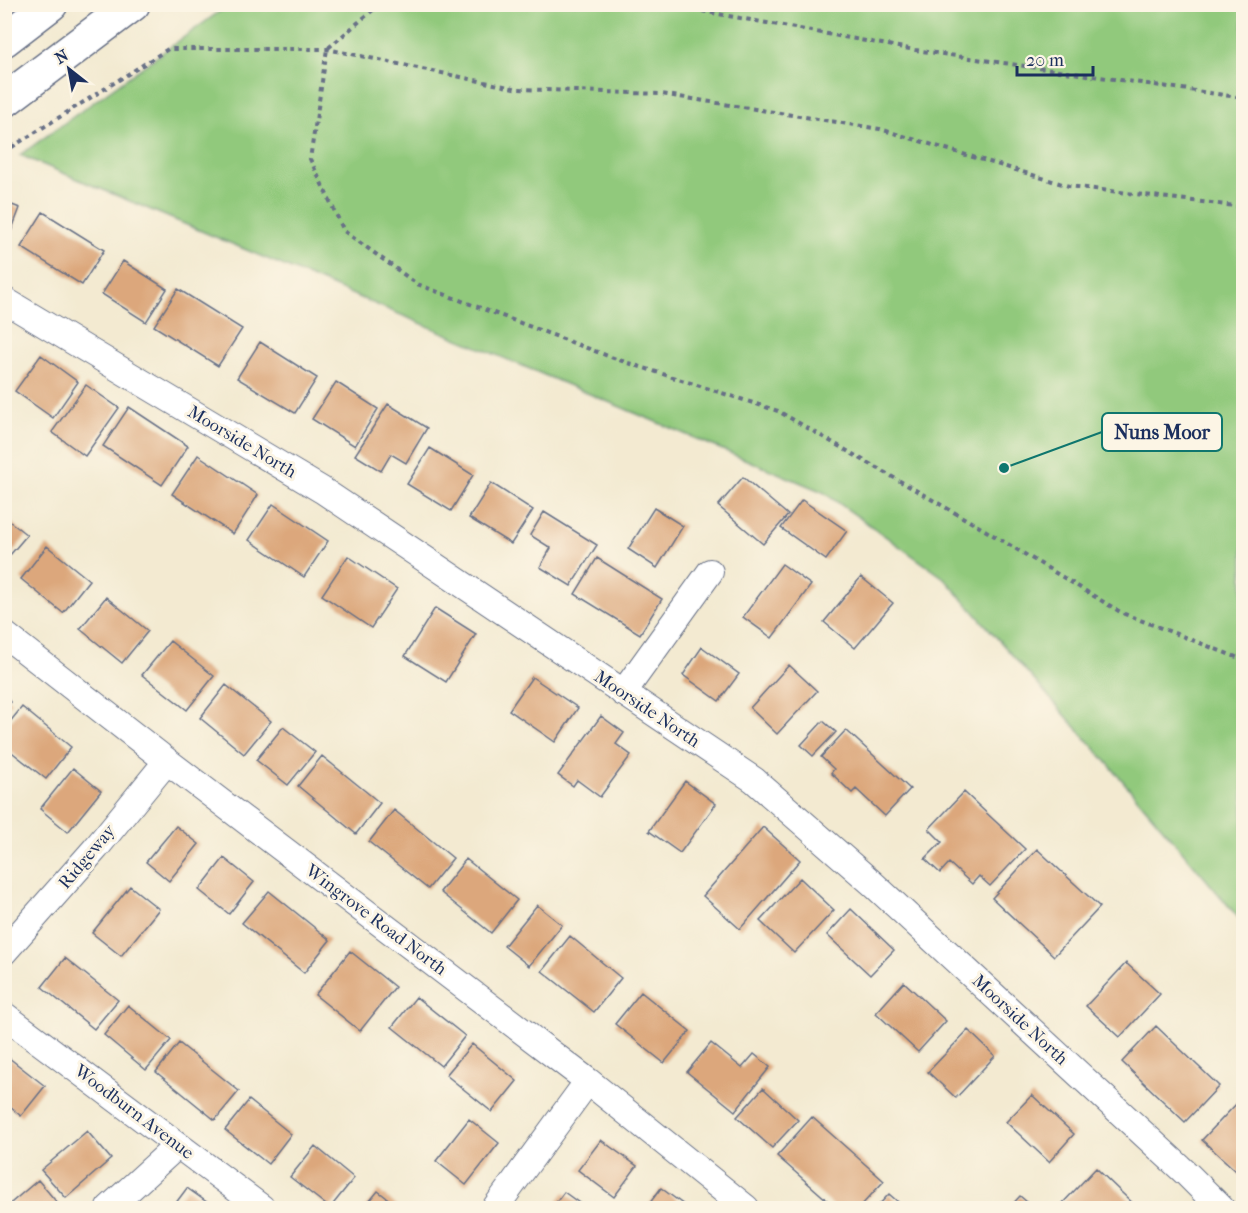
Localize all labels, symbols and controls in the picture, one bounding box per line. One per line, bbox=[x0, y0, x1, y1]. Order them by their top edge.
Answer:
north arrow bbox=[39, 39, 99, 99]
scale bar bbox=[1017, 39, 1094, 77]
text: N bbox=[51, 45, 72, 68]
text: 20 m bbox=[1026, 50, 1064, 71]
street label: Moorside North bbox=[184, 401, 300, 483]
callout: Nuns Moor bbox=[1102, 413, 1222, 451]
text: Nuns Moor bbox=[1114, 421, 1211, 444]
street label: Moorside North bbox=[590, 666, 704, 752]
street label: Ridgeway bbox=[54, 820, 121, 893]
street label: Wingrove Road North bbox=[300, 859, 451, 980]
street label: Moorside North bbox=[968, 970, 1072, 1070]
street label: Woodburn Avenue bbox=[69, 1060, 198, 1164]

